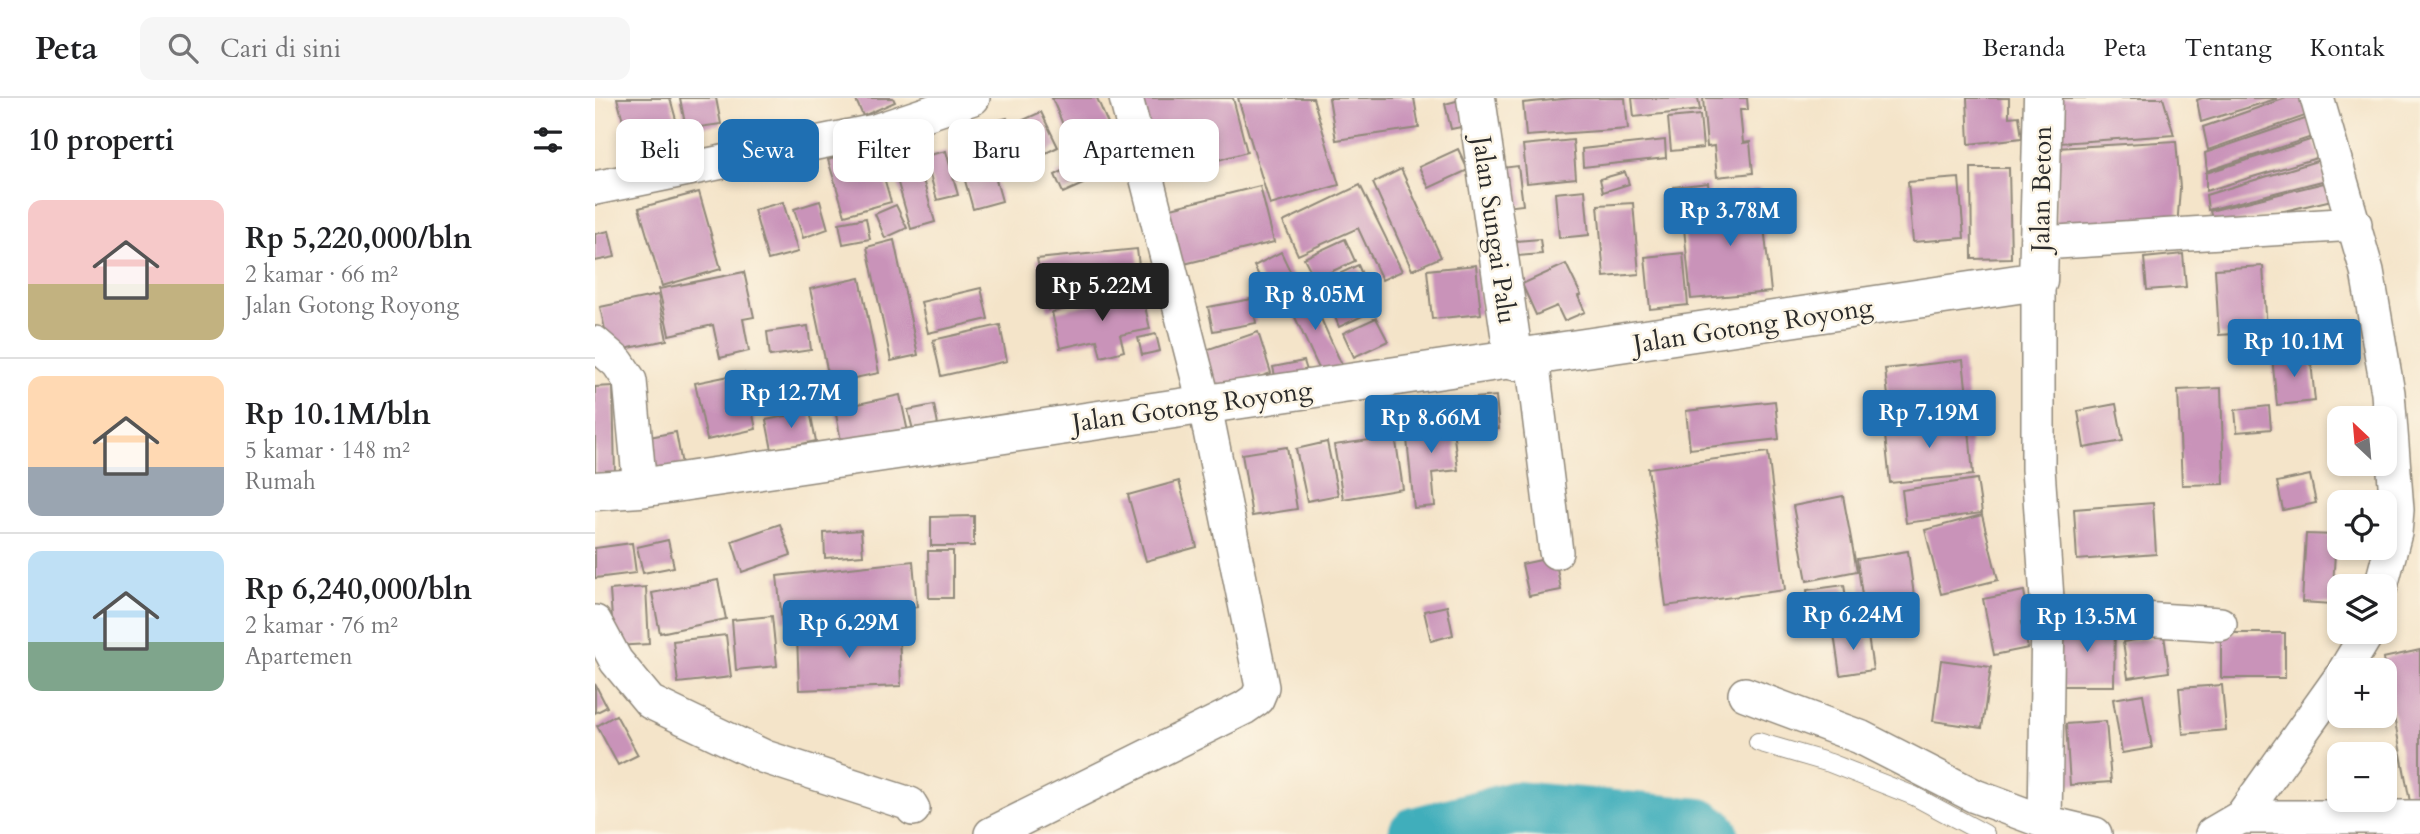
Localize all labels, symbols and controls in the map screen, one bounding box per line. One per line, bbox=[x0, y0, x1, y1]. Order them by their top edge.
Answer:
search box bbox=[140, 17, 630, 80]
text: Peta bbox=[35, 26, 98, 71]
icon: search bbox=[164, 29, 202, 67]
text: Cari di sini bbox=[220, 31, 341, 66]
text: Beranda bbox=[1982, 32, 2065, 65]
text: Peta bbox=[2103, 32, 2147, 65]
text: Tentang bbox=[2185, 32, 2272, 65]
text: Kontak bbox=[2310, 32, 2385, 65]
chip: Beli bbox=[616, 119, 704, 182]
chip: Sewa bbox=[718, 119, 819, 182]
chip: Filter bbox=[833, 119, 934, 182]
chip: Baru bbox=[948, 119, 1045, 182]
chip: Apartemen bbox=[1059, 119, 1219, 182]
text: 10 properti bbox=[28, 120, 174, 161]
icon: filters bbox=[529, 121, 567, 159]
street label: Jalan Beton bbox=[2023, 125, 2060, 256]
street label: Jalan Sungai Palu bbox=[1463, 130, 1525, 326]
pin: Rp 3.78M bbox=[1658, 188, 1802, 248]
text: Rp 3.78M bbox=[1680, 195, 1780, 226]
text: Rp 5,220,000/bln bbox=[245, 218, 472, 259]
icon: home bbox=[84, 228, 168, 312]
text: 2 kamar · 66 m² bbox=[245, 259, 398, 290]
pin: Rp 5.22M bbox=[1030, 264, 1174, 323]
text: Rp 5.22M bbox=[1052, 270, 1152, 301]
pin: Rp 8.05M bbox=[1243, 272, 1387, 332]
text: Rp 8.05M bbox=[1265, 279, 1365, 310]
street label: Jalan Gotong Royong bbox=[1627, 289, 1876, 362]
text: Jalan Gotong Royong bbox=[245, 290, 459, 321]
pin: Rp 10.1M bbox=[2222, 320, 2366, 379]
text: Rp 10.1M bbox=[2244, 326, 2344, 357]
pin: Rp 12.7M bbox=[719, 370, 863, 430]
street label: Jalan Gotong Royong bbox=[1066, 372, 1315, 441]
text: Rp 12.7M bbox=[741, 377, 841, 408]
pin: Rp 7.19M bbox=[1857, 390, 2001, 450]
text: Rp 10.1M/bln bbox=[245, 394, 431, 435]
pin: Rp 8.66M bbox=[1359, 396, 1503, 455]
text: Rp 7.19M bbox=[1879, 397, 1979, 428]
text: Rp 8.66M bbox=[1381, 402, 1481, 433]
icon: home bbox=[84, 404, 168, 488]
north arrow bbox=[2327, 406, 2397, 476]
map controls bbox=[2327, 406, 2397, 812]
text: 5 kamar · 148 m² bbox=[245, 435, 410, 466]
text: Rumah bbox=[245, 466, 316, 497]
button: locate bbox=[2327, 490, 2397, 560]
text: Rp 6,240,000/bln bbox=[245, 569, 472, 610]
button: layers bbox=[2327, 574, 2397, 644]
icon: home bbox=[84, 579, 168, 663]
pin: Rp 6.24M bbox=[1781, 592, 1925, 652]
pin: Rp 13.5M bbox=[2015, 594, 2159, 654]
text: Rp 6.24M bbox=[1803, 599, 1903, 630]
pin: Rp 6.29M bbox=[777, 601, 921, 660]
text: Rp 13.5M bbox=[2037, 601, 2137, 632]
text: Rp 6.29M bbox=[799, 607, 899, 638]
text: 2 kamar · 76 m² bbox=[245, 610, 398, 641]
text: Apartemen bbox=[245, 641, 353, 672]
button: + bbox=[2327, 658, 2397, 728]
button: − bbox=[2327, 742, 2397, 812]

